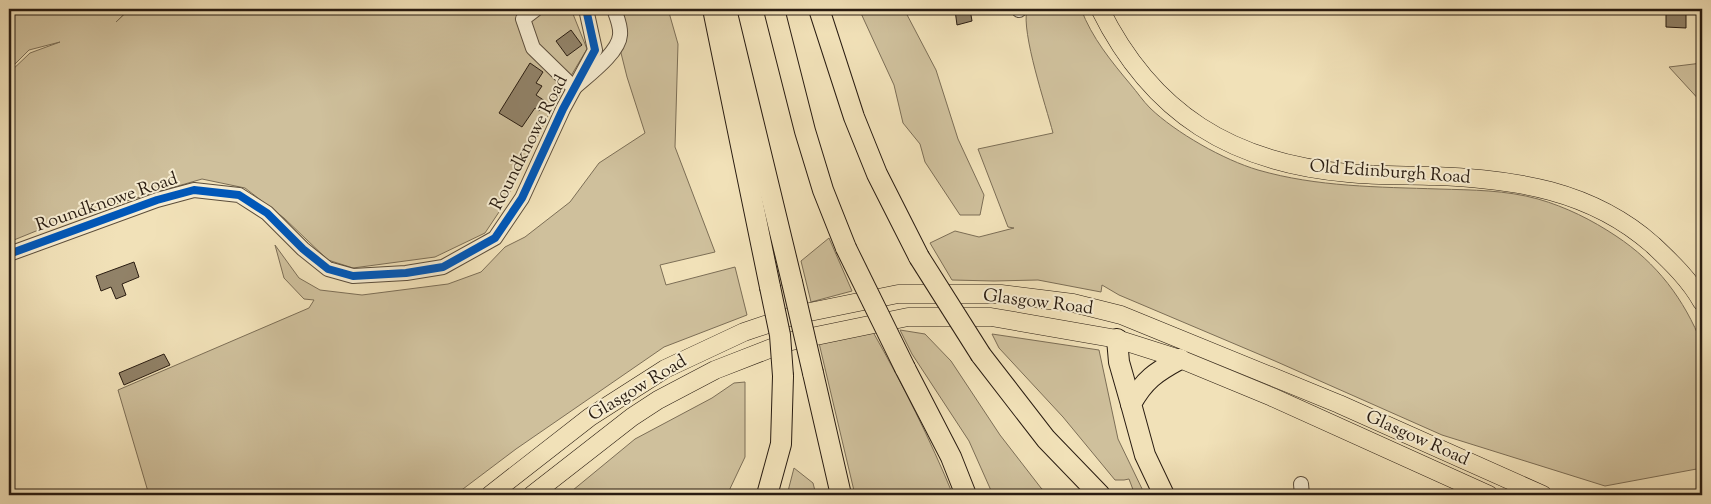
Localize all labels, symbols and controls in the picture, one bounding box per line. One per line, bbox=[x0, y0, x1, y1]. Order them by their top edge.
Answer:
street label: Roundknowe Road bbox=[485, 71, 575, 215]
street label: Old Edinburgh Road bbox=[1309, 154, 1471, 192]
street label: Roundknowe Road bbox=[32, 167, 182, 239]
street label: Glasgow Road bbox=[981, 283, 1095, 323]
street label: Glasgow Road bbox=[584, 349, 692, 429]
street label: Glasgow Road bbox=[1361, 405, 1473, 473]

